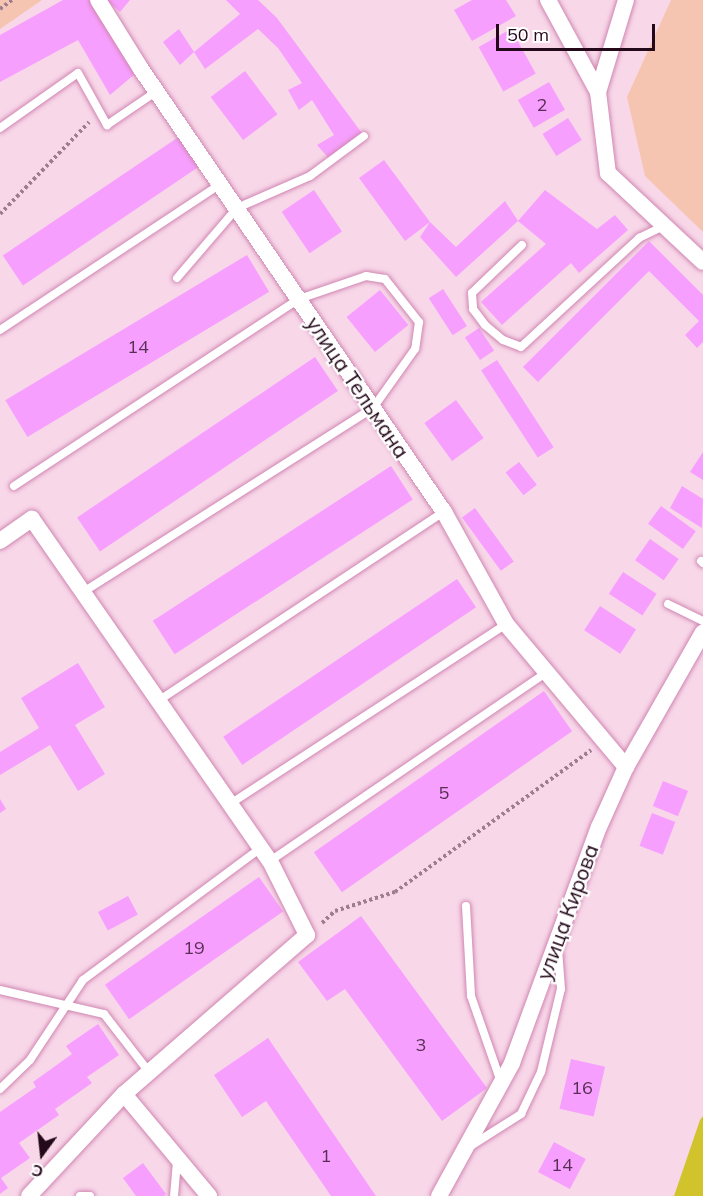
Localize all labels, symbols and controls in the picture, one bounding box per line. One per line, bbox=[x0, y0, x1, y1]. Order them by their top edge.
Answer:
scale bar bbox=[499, 12, 658, 50]
text: 50 m bbox=[507, 23, 549, 46]
house number: 2 bbox=[537, 94, 547, 116]
street label: улица Тельмана bbox=[301, 311, 415, 463]
house number: 14 bbox=[127, 336, 149, 358]
house number: 5 bbox=[439, 782, 449, 804]
street label: улица Кирова bbox=[531, 841, 603, 983]
house number: 19 bbox=[183, 937, 205, 959]
house number: 3 bbox=[416, 1034, 426, 1056]
house number: 16 bbox=[571, 1077, 593, 1099]
north arrow bbox=[12, 1124, 72, 1184]
house number: 1 bbox=[321, 1145, 331, 1167]
house number: 14 bbox=[551, 1154, 573, 1176]
text: С bbox=[29, 1160, 45, 1182]

